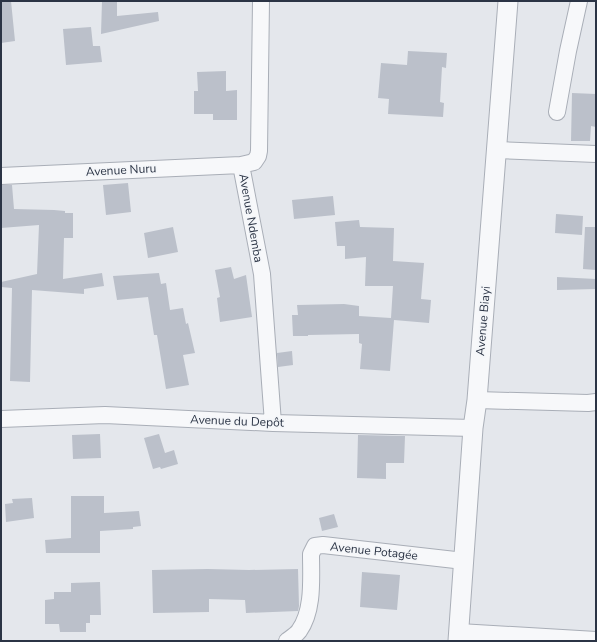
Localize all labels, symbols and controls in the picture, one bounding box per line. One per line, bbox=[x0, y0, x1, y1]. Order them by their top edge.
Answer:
street label: Avenue Nuru bbox=[85, 160, 157, 180]
street label: Avenue Ndemba bbox=[235, 172, 267, 264]
street label: Avenue Biayi bbox=[472, 285, 494, 357]
street label: Avenue du Depôt bbox=[190, 411, 285, 431]
street label: Avenue Potagée bbox=[329, 538, 419, 564]

